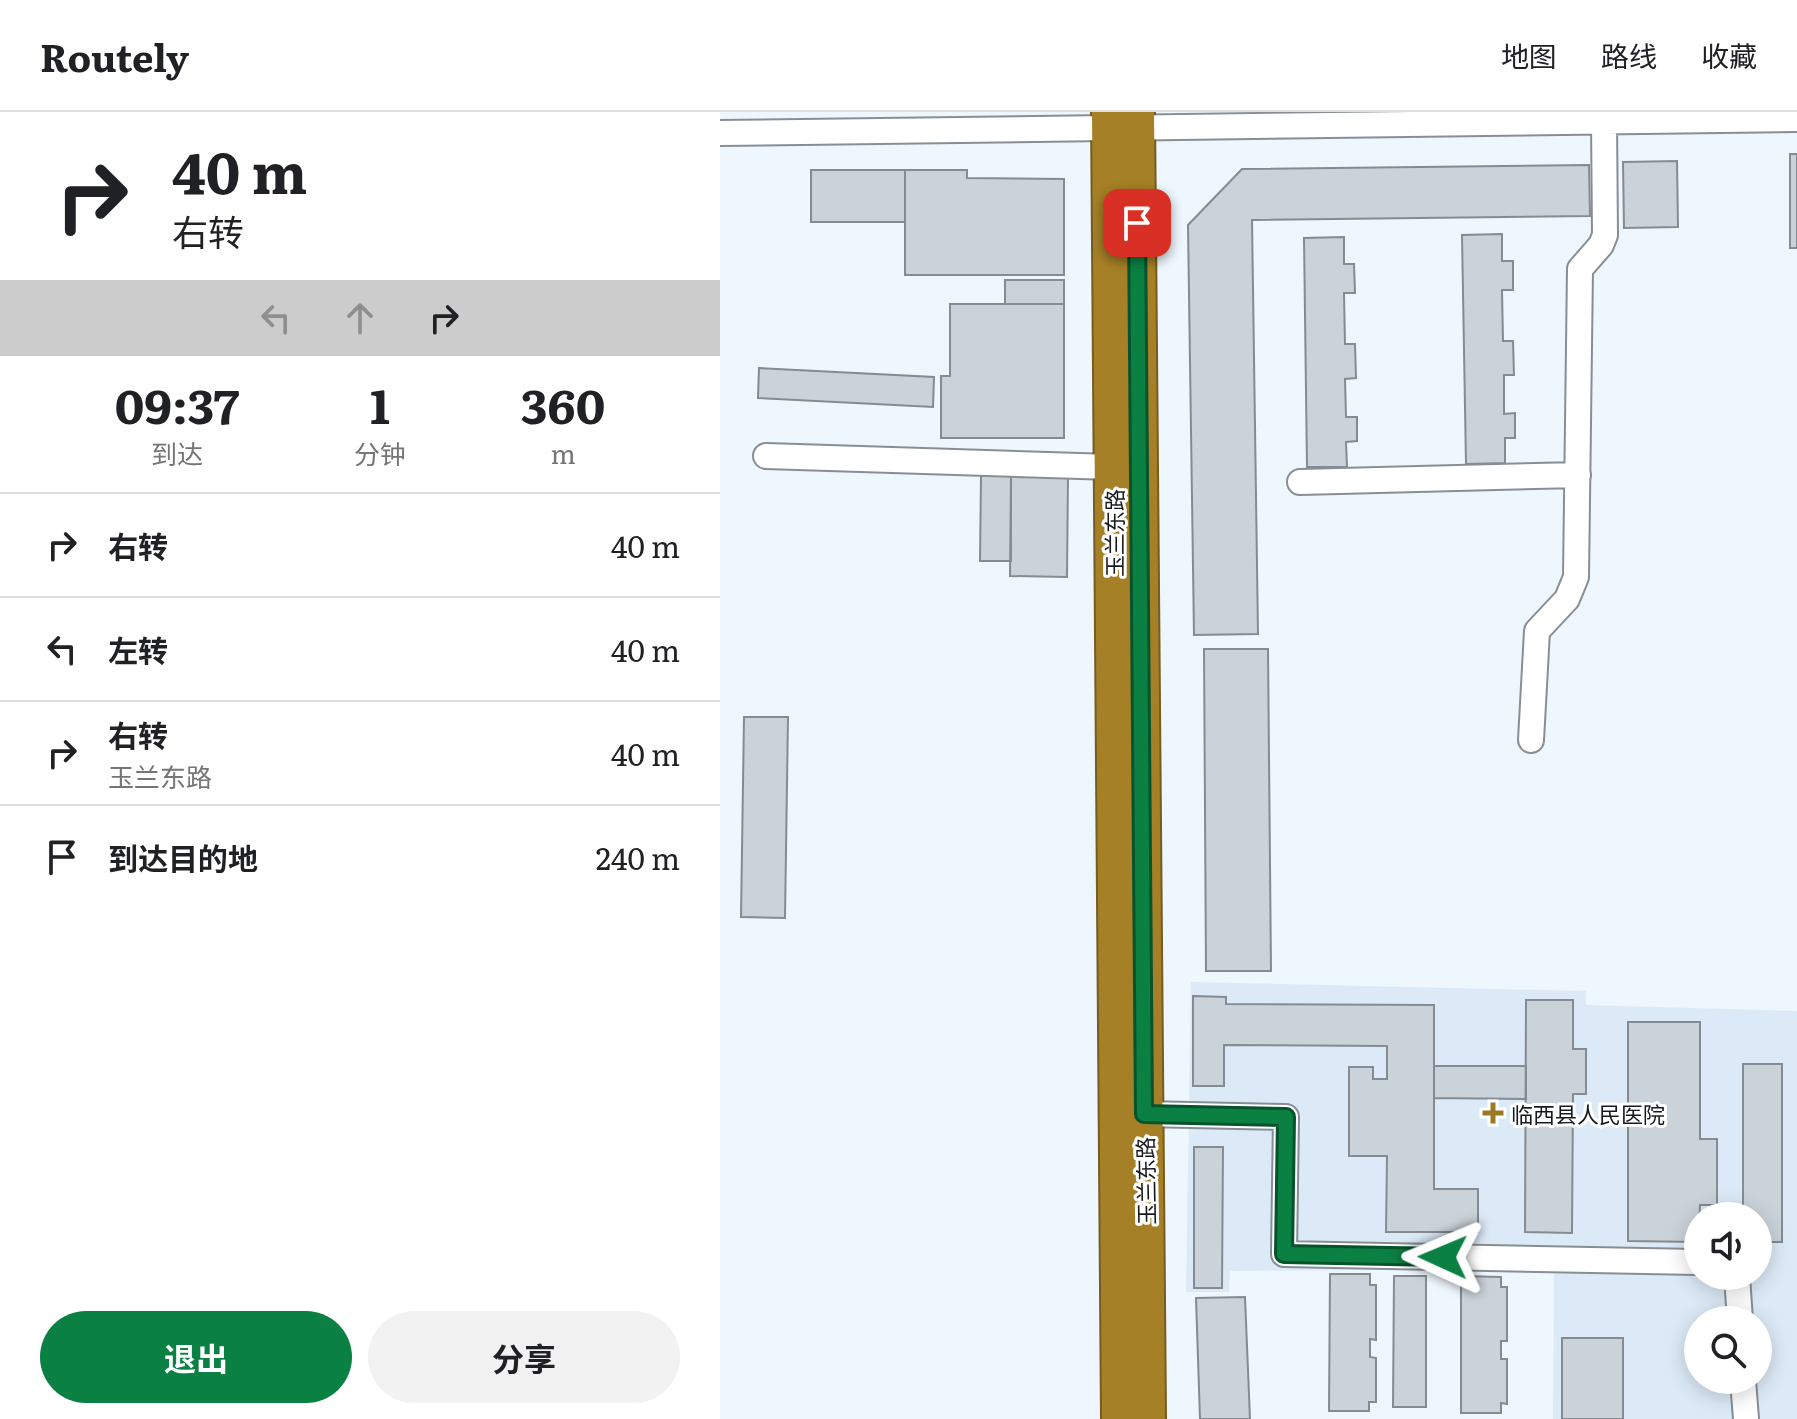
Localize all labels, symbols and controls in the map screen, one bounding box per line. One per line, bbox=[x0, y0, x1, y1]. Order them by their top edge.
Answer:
text: Routely bbox=[40, 27, 189, 84]
text: 地图 bbox=[1501, 34, 1557, 76]
text: 路线 bbox=[1601, 34, 1657, 76]
text: 收藏 bbox=[1701, 34, 1757, 76]
text: 40 m bbox=[172, 128, 307, 211]
icon: right bbox=[40, 144, 144, 248]
pin bbox=[1103, 189, 1171, 257]
icon: arrive bbox=[1115, 201, 1159, 245]
text: 右转 bbox=[172, 204, 244, 257]
icon: left bbox=[254, 296, 298, 340]
icon: ahead bbox=[338, 296, 382, 340]
icon: right bbox=[422, 296, 466, 340]
text: 09:37 bbox=[115, 368, 239, 439]
text: 1 bbox=[370, 368, 390, 439]
text: 360 bbox=[521, 368, 605, 439]
text: 到达 bbox=[151, 433, 203, 472]
text: 分钟 bbox=[354, 433, 406, 472]
text: m bbox=[550, 433, 576, 472]
street label: 玉兰东路 bbox=[1097, 489, 1130, 577]
icon: right bbox=[40, 523, 84, 567]
text: 右转 bbox=[108, 523, 168, 567]
text: 40 m bbox=[611, 523, 680, 567]
icon: left bbox=[40, 627, 84, 671]
text: 左转 bbox=[108, 627, 168, 671]
text: 40 m bbox=[611, 627, 680, 671]
text: 右转 bbox=[108, 712, 168, 756]
icon: right bbox=[40, 731, 84, 775]
text: 40 m bbox=[611, 731, 680, 775]
text: 玉兰东路 bbox=[108, 756, 212, 795]
icon: arrive bbox=[40, 835, 84, 879]
text: 到达目的地 bbox=[108, 835, 258, 879]
text: 240 m bbox=[596, 835, 680, 879]
place label: 临西县人民医院 bbox=[1511, 1097, 1665, 1130]
marker: 临西县人民医院 bbox=[1482, 1102, 1504, 1124]
street label: 玉兰东路 bbox=[1128, 1137, 1162, 1225]
map controls bbox=[1684, 1202, 1772, 1394]
button: sound bbox=[1684, 1202, 1772, 1290]
position arrow bbox=[1401, 1215, 1485, 1299]
button: search bbox=[1684, 1306, 1772, 1394]
button: 退出 bbox=[40, 1311, 352, 1403]
button: 分享 bbox=[368, 1311, 680, 1403]

